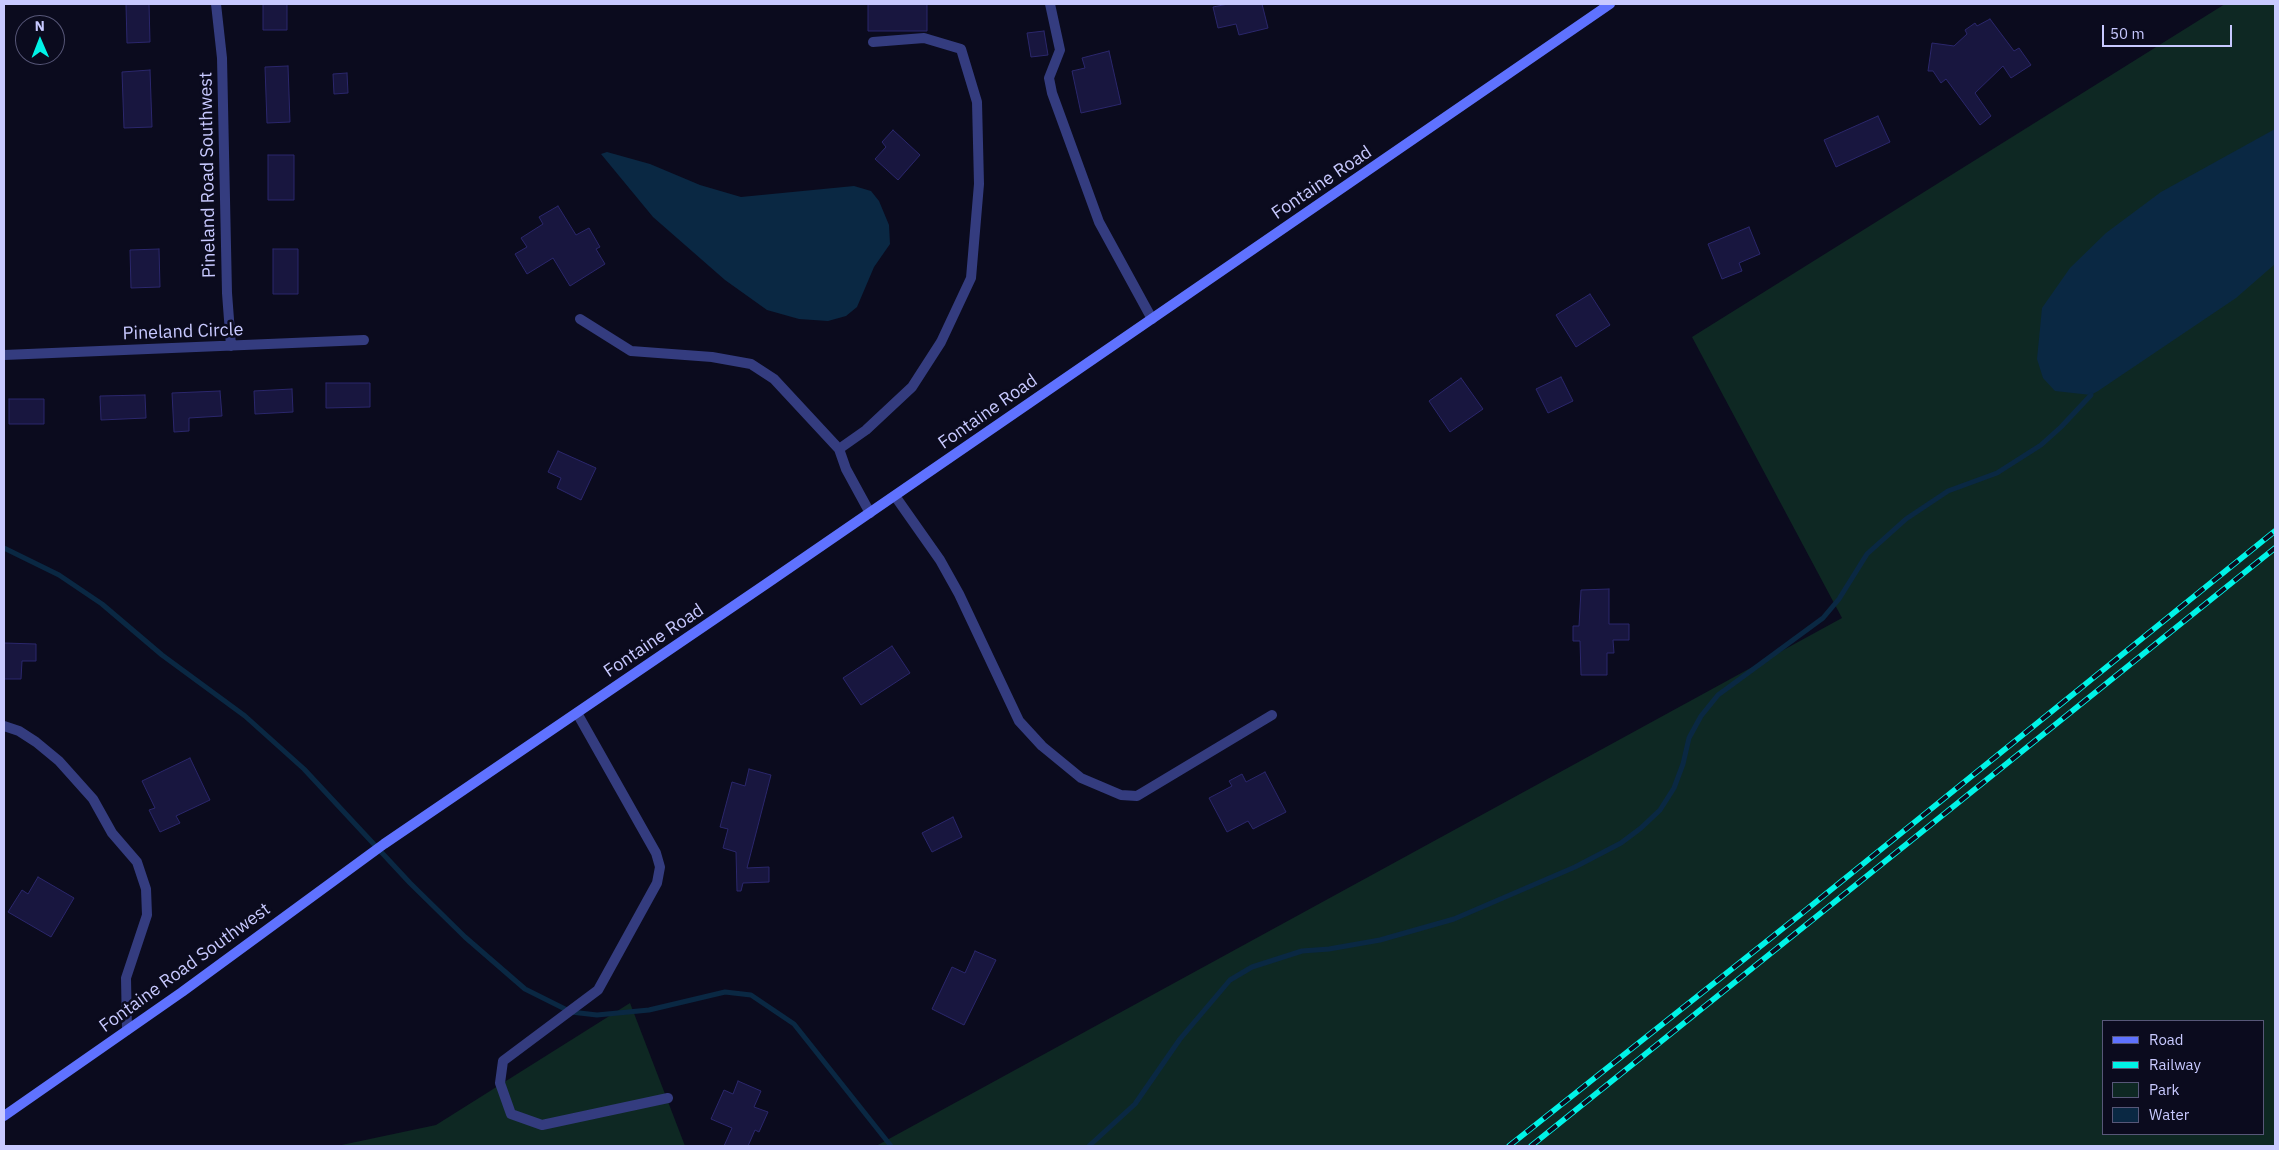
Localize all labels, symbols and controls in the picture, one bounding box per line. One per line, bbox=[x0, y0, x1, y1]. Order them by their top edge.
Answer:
north arrow bbox=[15, 15, 65, 65]
scale bar bbox=[2104, 15, 2234, 47]
text: N bbox=[35, 17, 45, 35]
text: 50 m bbox=[2110, 24, 2145, 43]
street label: Pineland Road Southwest bbox=[195, 72, 221, 278]
street label: Fontaine Road bbox=[1268, 142, 1376, 224]
street label: Pineland Circle bbox=[122, 319, 244, 345]
street label: Fontaine Road bbox=[934, 370, 1042, 454]
street label: Fontaine Road bbox=[600, 600, 708, 682]
street label: Fontaine Road Southwest bbox=[95, 899, 275, 1037]
legend bbox=[2102, 1020, 2264, 1135]
text: Road bbox=[2149, 1030, 2184, 1049]
text: Railway bbox=[2149, 1055, 2201, 1074]
text: Park bbox=[2149, 1080, 2179, 1099]
text: Water bbox=[2149, 1105, 2189, 1124]

